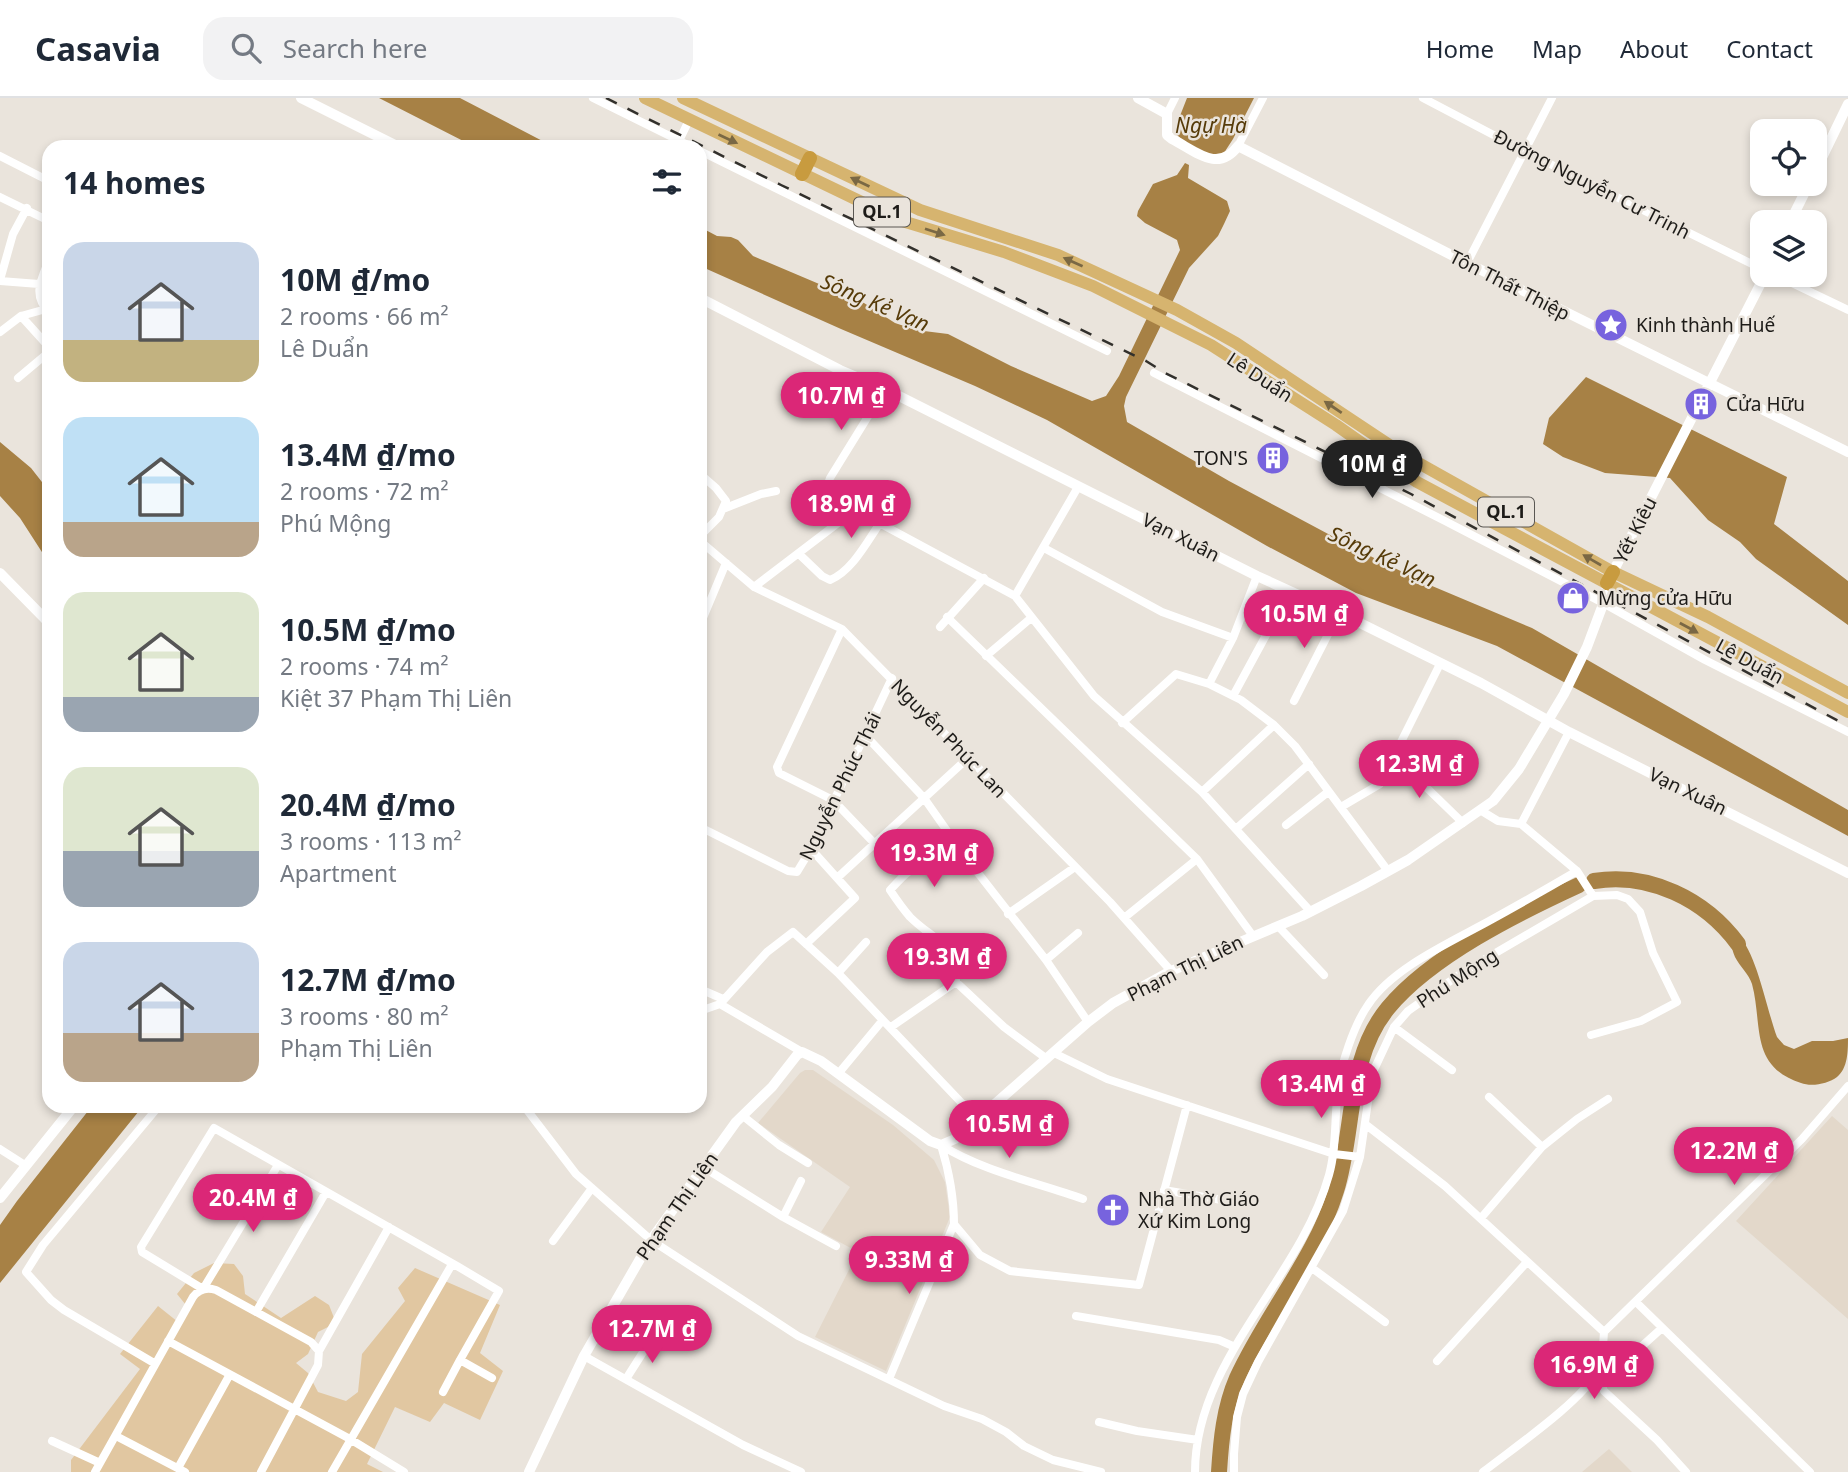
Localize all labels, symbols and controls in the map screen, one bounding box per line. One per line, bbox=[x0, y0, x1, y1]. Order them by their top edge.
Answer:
search box bbox=[203, 17, 693, 80]
text: Casavia bbox=[35, 26, 161, 71]
icon: search bbox=[227, 29, 265, 67]
text: Search here bbox=[283, 30, 427, 66]
text: Home bbox=[1426, 32, 1494, 65]
text: Map bbox=[1532, 32, 1582, 65]
text: About bbox=[1620, 32, 1688, 65]
text: Contact bbox=[1726, 32, 1813, 65]
water label: Ngự Hà bbox=[1175, 111, 1247, 139]
map controls bbox=[1750, 119, 1827, 287]
button: locate bbox=[1750, 119, 1827, 196]
street label: Đường Nguyễn Cư Trinh bbox=[1489, 123, 1695, 245]
one-way arrow bbox=[718, 133, 738, 145]
text: 14 homes bbox=[63, 162, 206, 203]
icon: filters bbox=[648, 163, 686, 201]
one-way arrow bbox=[850, 177, 870, 188]
road number: QL.1 bbox=[854, 198, 910, 226]
button: layers bbox=[1750, 210, 1827, 287]
one-way arrow bbox=[925, 227, 946, 237]
street label: Tôn Thất Thiệp bbox=[1445, 243, 1575, 327]
one-way arrow bbox=[1063, 256, 1084, 267]
text: 10M ₫/mo bbox=[280, 259, 430, 300]
water label: Sông Kẻ Vạn bbox=[817, 267, 934, 337]
icon: home bbox=[119, 270, 203, 354]
text: 2 rooms · 66 m² bbox=[280, 300, 449, 332]
place icon: Kinh thành Huế bbox=[1592, 306, 1630, 344]
place label: Kinh thành Huế bbox=[1636, 312, 1776, 338]
text: Lê Duẩn bbox=[280, 332, 369, 364]
street label: Lê Duẩn bbox=[1222, 346, 1298, 408]
pin: 10.7M ₫ bbox=[776, 372, 906, 432]
text: 10.7M ₫ bbox=[797, 379, 885, 411]
building icon: Cửa Hữu bbox=[1682, 385, 1720, 423]
place label: Cửa Hữu bbox=[1726, 391, 1805, 417]
one-way arrow bbox=[1324, 400, 1342, 414]
text: 13.4M ₫/mo bbox=[280, 434, 456, 475]
building icon: TON'S bbox=[1254, 439, 1292, 477]
pin: 10M ₫ bbox=[1323, 440, 1421, 500]
icon: home bbox=[119, 445, 203, 529]
place label: TON'S bbox=[1194, 445, 1248, 471]
text: 10M ₫ bbox=[1338, 447, 1406, 479]
text: 2 rooms · 72 m² bbox=[280, 475, 449, 507]
pin: 18.9M ₫ bbox=[786, 480, 916, 540]
text: 18.9M ₫ bbox=[807, 487, 895, 519]
street label: Yết Kiêu bbox=[1607, 492, 1663, 568]
road number: QL.1 bbox=[1478, 498, 1534, 526]
street label: Vạn Xuân bbox=[1138, 506, 1224, 568]
text: Phú Mộng bbox=[280, 507, 391, 539]
water label: Sông Kẻ Vạn bbox=[1324, 519, 1441, 593]
one-way arrow bbox=[1582, 554, 1601, 566]
shop icon: Mừng cửa Hữu bbox=[1554, 579, 1592, 617]
place label: Mừng cửa Hữu bbox=[1598, 585, 1733, 611]
pin: 10.5M ₫ bbox=[1239, 590, 1369, 650]
text: 10.5M ₫ bbox=[1260, 597, 1348, 629]
text: 10.5M ₫/mo bbox=[280, 609, 456, 650]
icon: home bbox=[119, 620, 203, 704]
one-way arrow bbox=[1679, 622, 1699, 634]
street label: Lê Duẩn bbox=[1711, 632, 1789, 690]
text: 2 rooms · 74 m² bbox=[280, 650, 449, 682]
street label: Nguyễn Phúc Lan bbox=[885, 673, 1013, 803]
text: Kiệt 37 Phạm Thị Liên bbox=[280, 682, 512, 714]
street label: Nguyễn Phúc Thái bbox=[793, 708, 887, 864]
pin: 12.3M ₫ bbox=[1354, 740, 1484, 800]
text: 12.3M ₫ bbox=[1375, 747, 1463, 779]
street label: Vạn Xuân bbox=[1645, 761, 1731, 821]
text: 20.4M ₫/mo bbox=[280, 784, 456, 825]
icon: home bbox=[119, 795, 203, 879]
text: 3 rooms · 113 m² bbox=[280, 825, 462, 857]
pin: 19.3M ₫ bbox=[869, 830, 999, 889]
text: 19.3M ₫ bbox=[890, 836, 978, 868]
text: Apartment bbox=[280, 857, 397, 889]
street label: Phạm Thị Liên bbox=[1123, 929, 1247, 1007]
pin: 19.3M ₫ bbox=[882, 934, 1012, 993]
text: 19.3M ₫ bbox=[903, 940, 991, 972]
street label: Phú Mộng bbox=[1411, 942, 1503, 1014]
text: 12.7M ₫/mo bbox=[280, 959, 456, 1000]
icon: home bbox=[119, 970, 203, 1054]
text: 3 rooms · 80 m² bbox=[280, 1000, 449, 1032]
text: Phạm Thị Liên bbox=[280, 1032, 433, 1064]
pin: 13.4M ₫ bbox=[1256, 1060, 1386, 1120]
text: 13.4M ₫ bbox=[1277, 1067, 1365, 1099]
pin: 10.5M ₫ bbox=[944, 1100, 1074, 1160]
text: 10.5M ₫ bbox=[965, 1107, 1053, 1139]
pin: 12.2M ₫ bbox=[1669, 1128, 1799, 1187]
text: 12.2M ₫ bbox=[1690, 1134, 1778, 1166]
street label: Phạm Thị Liên bbox=[630, 1147, 724, 1265]
pin: 20.4M ₫ bbox=[188, 1174, 318, 1234]
text: 20.4M ₫ bbox=[209, 1181, 297, 1213]
place label: Nhà Thờ Giáo Xứ Kim Long bbox=[1138, 1186, 1260, 1234]
church icon: Nhà Thờ Giáo Xứ Kim Long bbox=[1094, 1191, 1132, 1229]
pin: 9.33M ₫ bbox=[844, 1236, 974, 1296]
text: 9.33M ₫ bbox=[865, 1243, 953, 1275]
pin: 12.7M ₫ bbox=[587, 1306, 717, 1365]
text: 12.7M ₫ bbox=[608, 1312, 696, 1344]
pin: 16.9M ₫ bbox=[1529, 1342, 1659, 1401]
text: 16.9M ₫ bbox=[1550, 1348, 1638, 1380]

